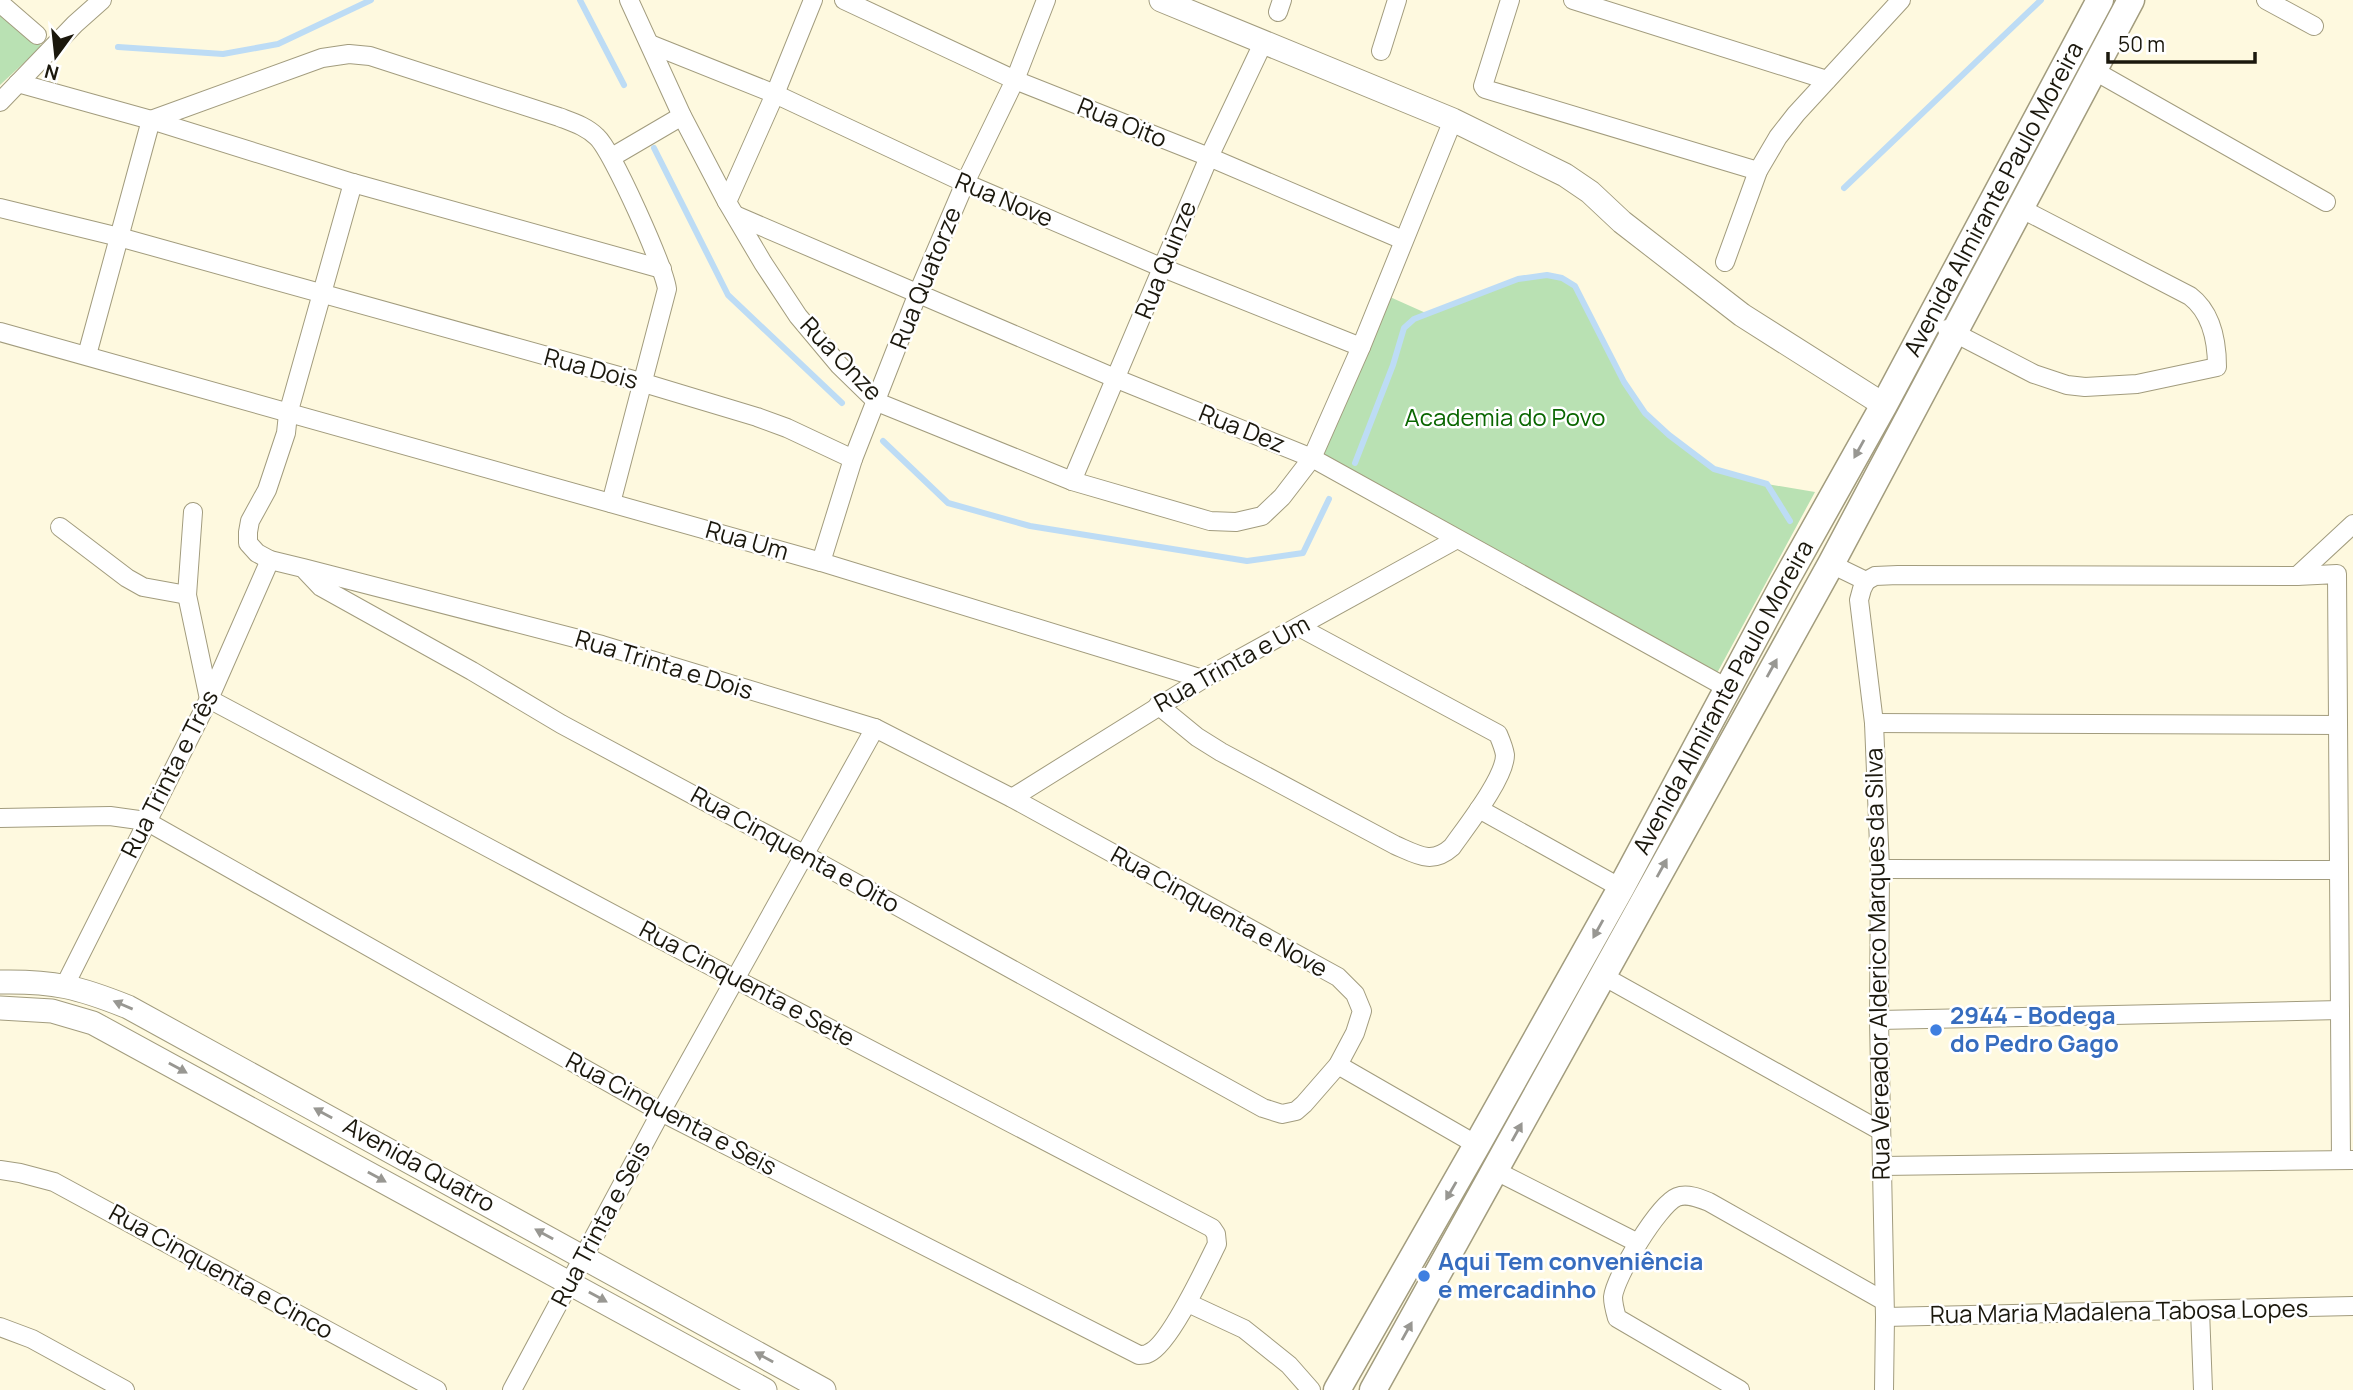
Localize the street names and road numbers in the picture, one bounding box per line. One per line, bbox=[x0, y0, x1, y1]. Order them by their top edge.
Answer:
street label: Avenida Almirante Paulo Moreira bbox=[1895, 35, 2090, 362]
street label: Rua Oito bbox=[1073, 89, 1172, 154]
street label: Rua Nove bbox=[951, 163, 1059, 234]
street label: Rua Quinze bbox=[1126, 195, 1203, 323]
street label: Rua Quatorze bbox=[881, 202, 968, 353]
street label: Rua Onze bbox=[794, 309, 890, 407]
street label: Rua Dois bbox=[541, 339, 642, 396]
street label: Rua Dez bbox=[1194, 395, 1291, 460]
street label: Rua Um bbox=[702, 512, 793, 567]
street label: Avenida Almirante Paulo Moreira bbox=[1624, 533, 1820, 860]
street label: Rua Trinta e Um bbox=[1148, 606, 1315, 719]
street label: Rua Trinta e Dois bbox=[572, 621, 757, 706]
street label: Rua Trinta e Três bbox=[112, 684, 225, 863]
street label: Rua Vereador Alderico Marques da Silva bbox=[1856, 748, 1897, 1181]
street label: Rua Cinquenta e Oito bbox=[685, 778, 906, 920]
street label: Rua Cinquenta e Nove bbox=[1105, 837, 1334, 984]
street label: Rua Cinquenta e Sete bbox=[634, 912, 861, 1053]
street label: Rua Cinquenta e Seis bbox=[560, 1043, 783, 1182]
street label: Avenida Quatro bbox=[338, 1108, 502, 1219]
street label: Rua Trinta e Seis bbox=[542, 1135, 657, 1312]
street label: Rua Cinquenta e Cinco bbox=[104, 1195, 340, 1346]
street label: Rua Maria Madalena Tabosa Lopes bbox=[1930, 1291, 2308, 1330]

